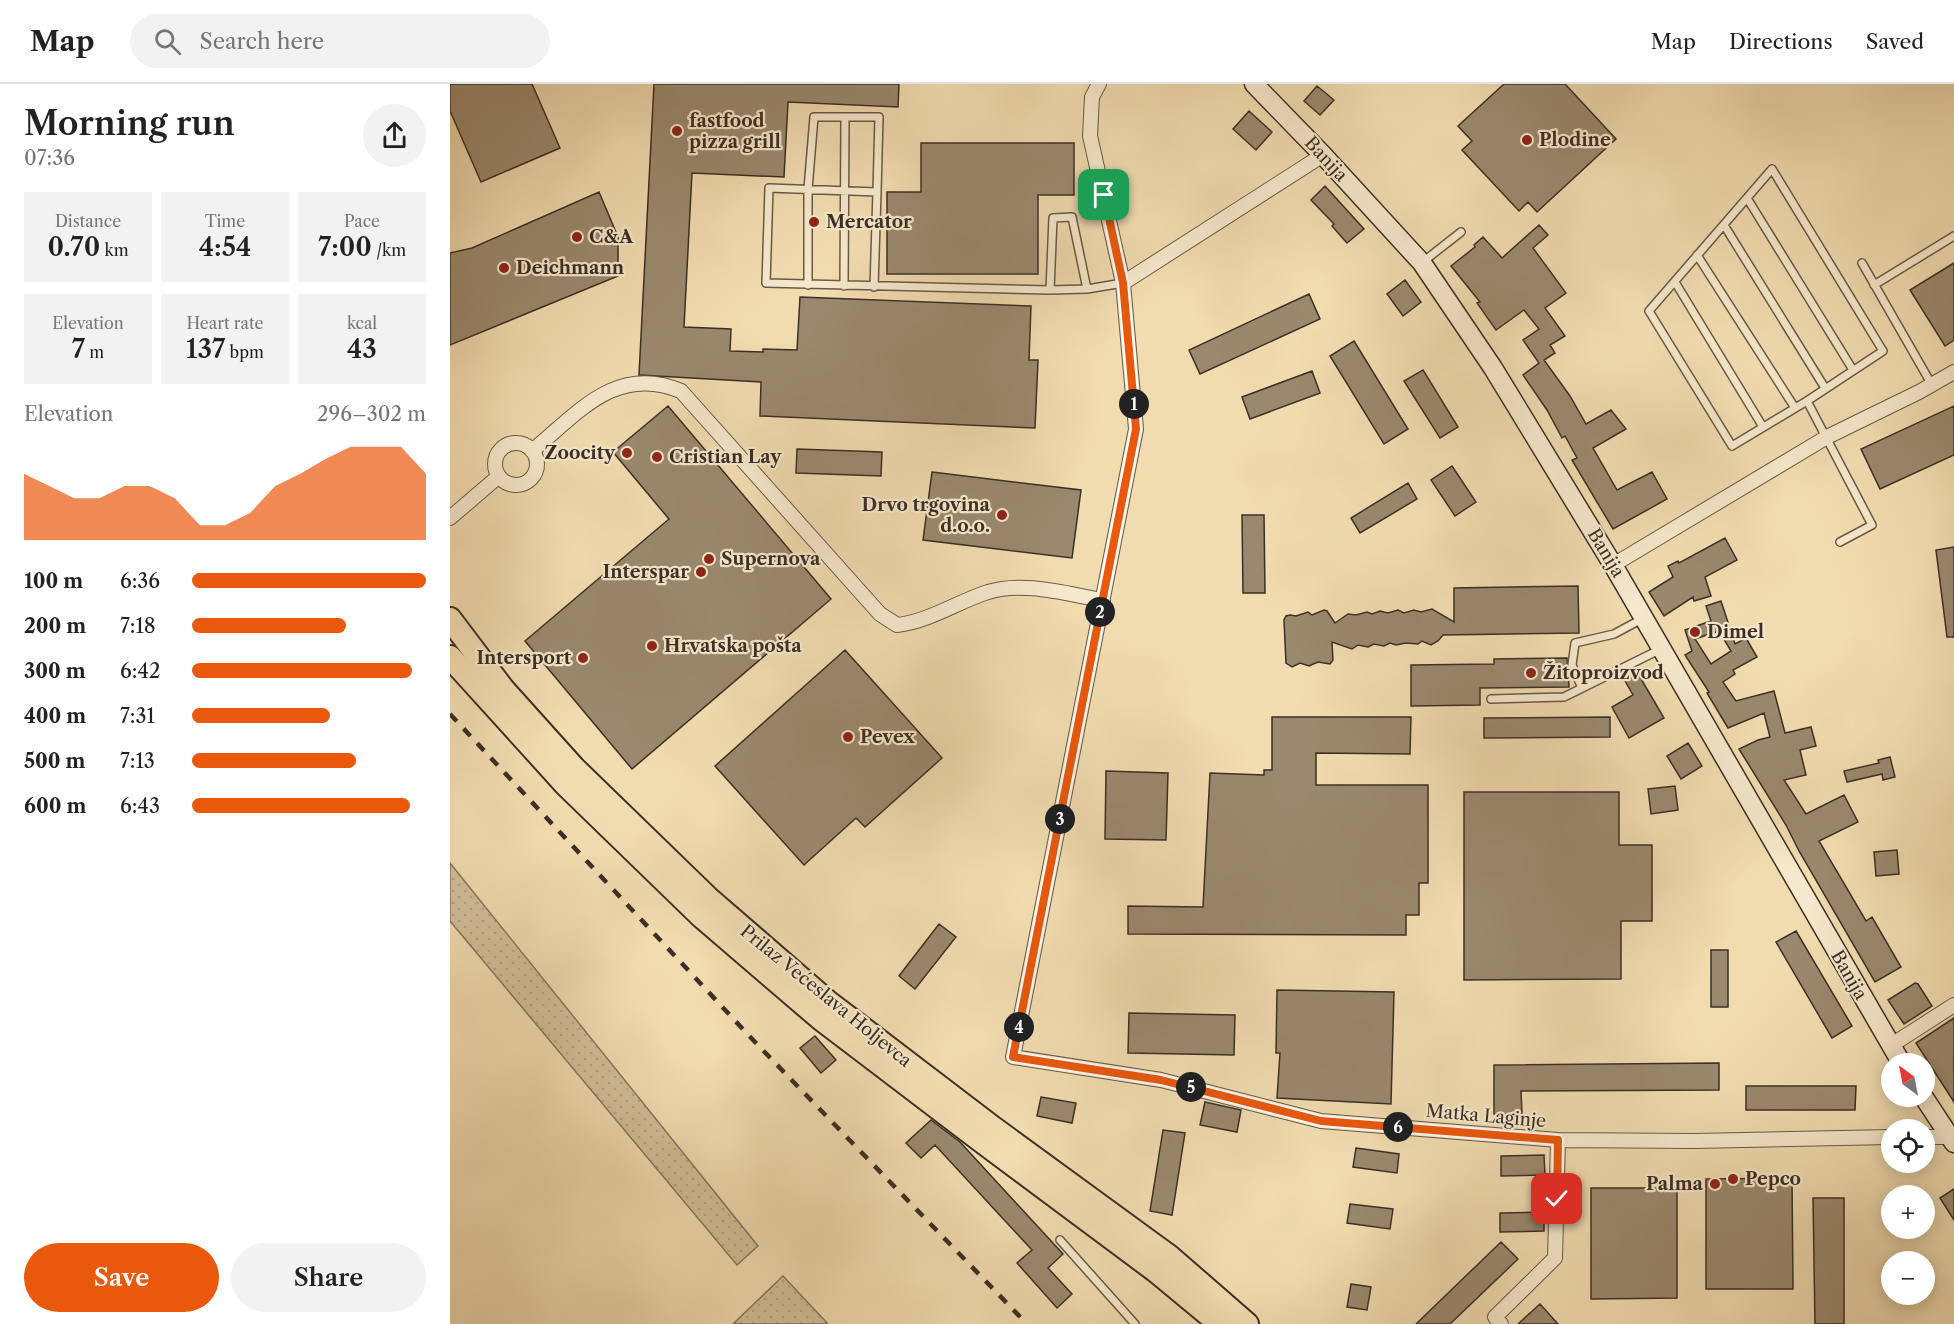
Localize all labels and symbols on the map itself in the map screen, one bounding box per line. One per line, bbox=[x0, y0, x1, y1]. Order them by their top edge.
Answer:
place label: fastfood pizza grill bbox=[689, 110, 781, 153]
marker: fastfood pizza grill bbox=[670, 124, 684, 138]
place label: Plodine bbox=[1539, 129, 1611, 151]
street label: Banija bbox=[1300, 132, 1353, 186]
marker: Plodine bbox=[1520, 133, 1534, 147]
pin bbox=[1078, 169, 1129, 220]
place label: Mercator bbox=[826, 211, 912, 233]
marker: Mercator bbox=[807, 215, 821, 229]
place label: C&A bbox=[589, 226, 634, 248]
marker: C&A bbox=[570, 230, 584, 244]
place label: Deichmann bbox=[516, 257, 625, 279]
marker: Deichmann bbox=[497, 261, 511, 275]
pin: 1 bbox=[1119, 389, 1149, 419]
place label: Zoocity bbox=[545, 442, 616, 464]
marker: Zoocity bbox=[620, 446, 634, 460]
place label: Cristian Lay bbox=[669, 446, 782, 468]
marker: Cristian Lay bbox=[650, 450, 664, 464]
place label: Drvo trgovina d.o.o. bbox=[861, 494, 991, 537]
marker: Drvo trgovina d.o.o. bbox=[995, 508, 1009, 522]
street label: Banija bbox=[1583, 524, 1629, 582]
place label: Supernova bbox=[721, 548, 821, 570]
marker: Supernova bbox=[702, 552, 716, 566]
place label: Interspar bbox=[603, 561, 689, 583]
marker: Interspar bbox=[694, 565, 708, 579]
pin: 2 bbox=[1085, 597, 1115, 627]
place label: Dimel bbox=[1707, 621, 1764, 643]
marker: Dimel bbox=[1688, 625, 1702, 639]
place label: Hrvatska pošta bbox=[664, 635, 802, 657]
marker: Hrvatska pošta bbox=[645, 639, 659, 653]
place label: Intersport bbox=[476, 647, 572, 669]
marker: Intersport bbox=[576, 651, 590, 665]
place label: Žitoproizvod bbox=[1543, 660, 1664, 684]
marker: Žitoproizvod bbox=[1524, 666, 1538, 680]
place label: Pevex bbox=[860, 726, 915, 748]
marker: Pevex bbox=[841, 730, 855, 744]
pin: 3 bbox=[1045, 804, 1075, 834]
street label: Prilaz Većeslava Holjevca bbox=[736, 920, 917, 1072]
street label: Banija bbox=[1826, 946, 1872, 1004]
pin: 4 bbox=[1004, 1012, 1034, 1042]
north arrow bbox=[1881, 1053, 1935, 1107]
pin: 5 bbox=[1176, 1072, 1206, 1102]
street label: Matka Laginje bbox=[1425, 1100, 1547, 1132]
pin: 6 bbox=[1383, 1112, 1413, 1142]
place label: Pepco bbox=[1745, 1168, 1801, 1190]
marker: Pepco bbox=[1726, 1172, 1740, 1186]
pin bbox=[1531, 1173, 1582, 1224]
place label: Palma bbox=[1646, 1173, 1704, 1195]
marker: Palma bbox=[1708, 1177, 1722, 1191]

